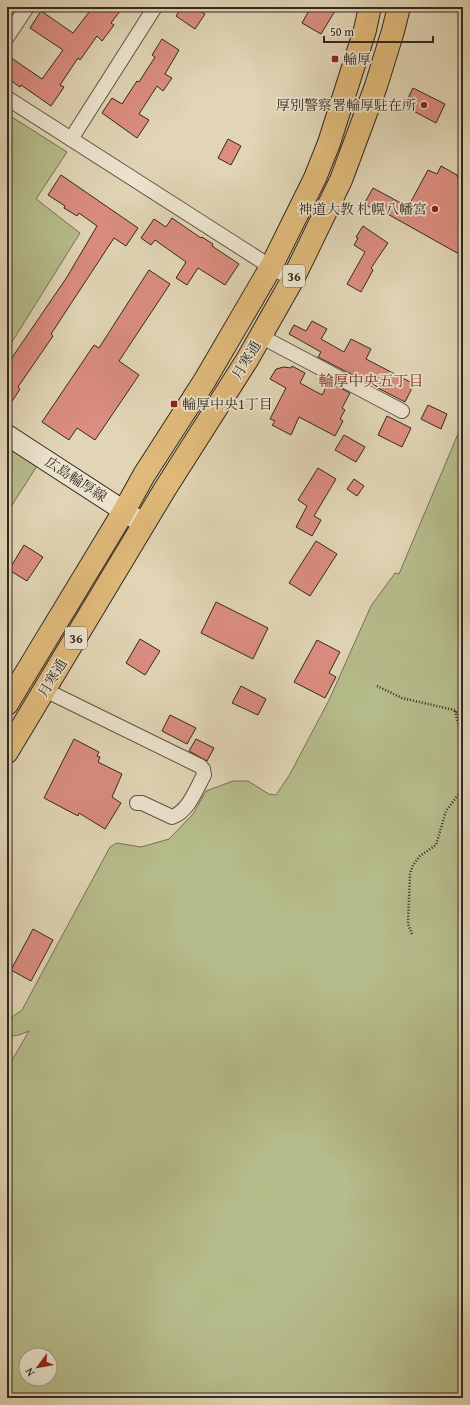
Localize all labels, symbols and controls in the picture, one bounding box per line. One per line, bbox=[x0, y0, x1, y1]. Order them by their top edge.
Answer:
scale bar bbox=[324, 18, 433, 44]
text: 50 m bbox=[330, 23, 354, 40]
place label: 輪厚 bbox=[343, 49, 371, 69]
marker: 輪厚 bbox=[330, 54, 340, 64]
place label: 厚別警察署輪厚駐在所 bbox=[276, 95, 416, 115]
marker: 厚別警察署輪厚駐在所 bbox=[419, 100, 429, 110]
place label: 神道大教 札幌八幡宮 bbox=[298, 199, 427, 219]
marker: 神道大教 札幌八幡宮 bbox=[430, 204, 440, 214]
road number: 36 bbox=[283, 265, 305, 287]
street label: 月寒通 bbox=[227, 337, 265, 383]
district label: 輪厚中央五丁目 bbox=[318, 370, 424, 391]
place label: 輪厚中央1丁目 bbox=[182, 394, 273, 414]
marker: 輪厚中央1丁目 bbox=[169, 399, 179, 409]
street label: 広島輪厚線 bbox=[41, 452, 111, 506]
road number: 36 bbox=[65, 627, 87, 649]
street label: 月寒通 bbox=[33, 655, 71, 701]
north arrow bbox=[18, 1347, 58, 1387]
text: N bbox=[20, 1364, 38, 1380]

